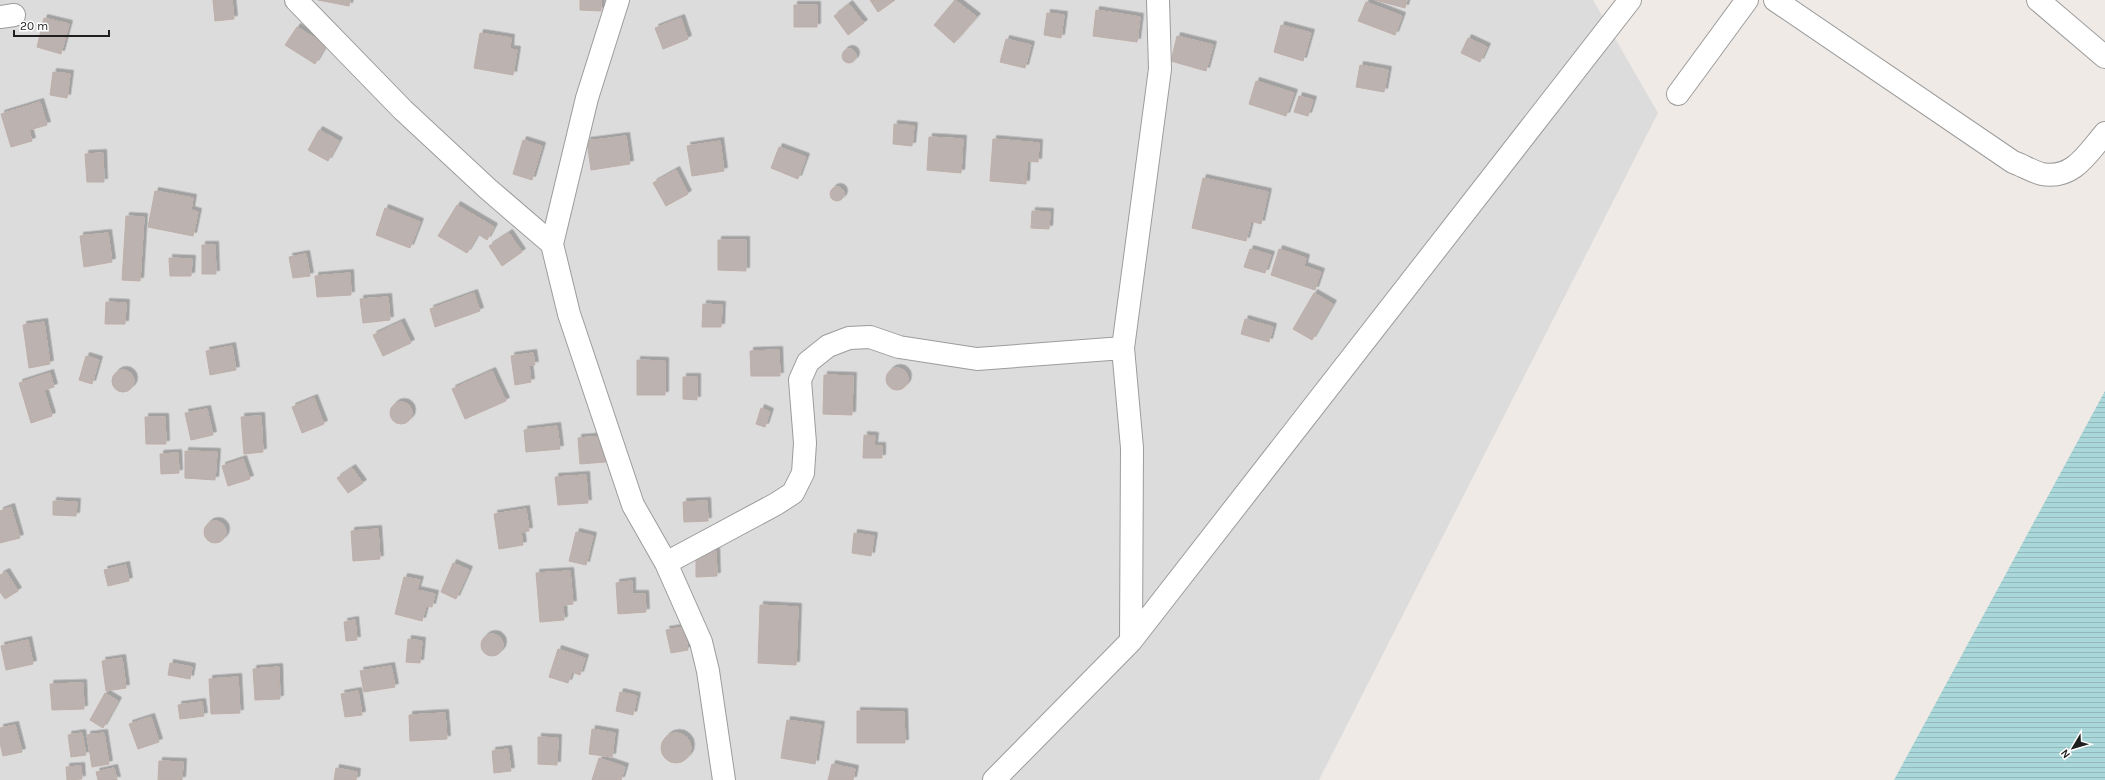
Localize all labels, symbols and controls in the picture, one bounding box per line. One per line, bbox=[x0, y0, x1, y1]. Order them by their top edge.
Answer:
scale bar bbox=[14, 12, 109, 38]
text: 20 m bbox=[20, 19, 48, 33]
north arrow bbox=[2053, 728, 2093, 768]
text: N bbox=[2058, 747, 2073, 761]

